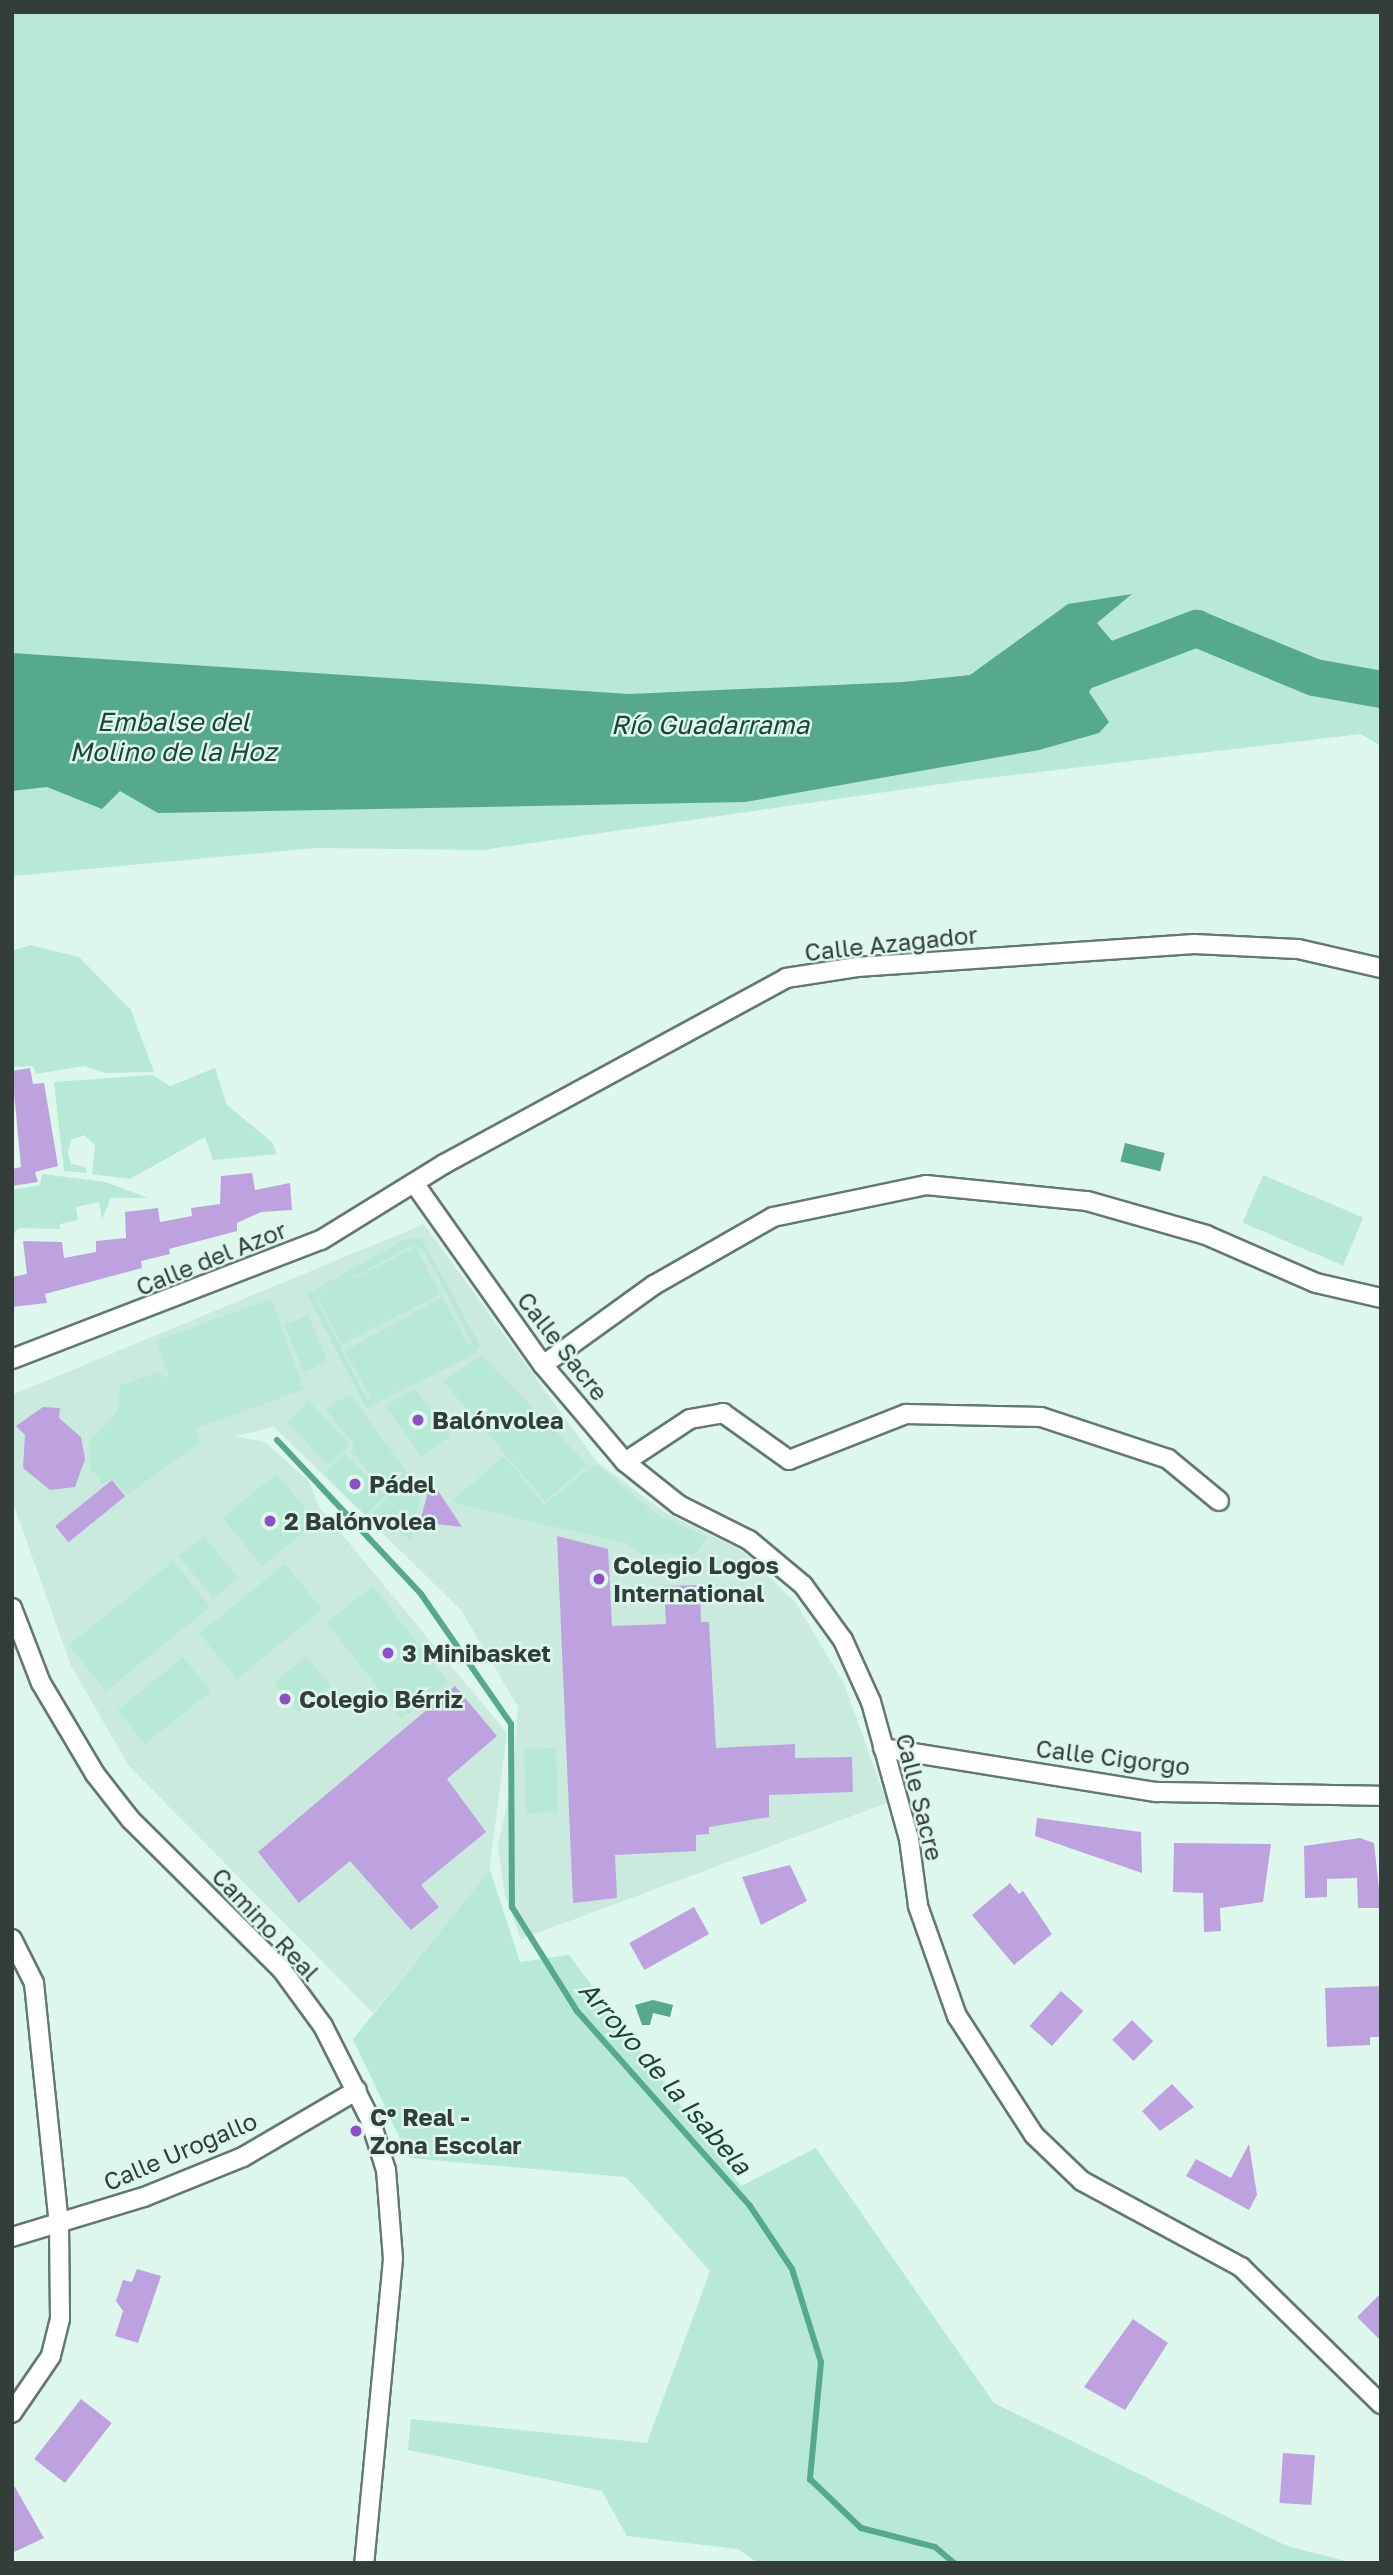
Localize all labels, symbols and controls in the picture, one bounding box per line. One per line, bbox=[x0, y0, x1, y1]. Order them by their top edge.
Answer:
water label: Embalse del Molino de la Hoz bbox=[69, 706, 277, 768]
water label: Río Guadarrama bbox=[611, 709, 809, 741]
street label: Calle Azagador bbox=[803, 920, 979, 966]
street label: Calle del Azor bbox=[132, 1215, 290, 1301]
street label: Calle Sacre bbox=[512, 1286, 614, 1406]
place label: Balónvolea bbox=[432, 1406, 564, 1434]
marker: Balónvolea bbox=[410, 1412, 426, 1428]
place label: Pádel bbox=[369, 1470, 436, 1498]
marker: Pádel bbox=[347, 1476, 363, 1492]
place label: 2 Balónvolea bbox=[284, 1507, 436, 1535]
marker: 2 Balónvolea bbox=[262, 1513, 278, 1529]
place label: Colegio Logos International bbox=[613, 1551, 779, 1607]
marker: Colegio Logos International bbox=[591, 1571, 607, 1587]
place label: 3 Minibasket bbox=[402, 1639, 551, 1667]
marker: 3 Minibasket bbox=[380, 1645, 396, 1661]
place label: Colegio Bérriz bbox=[299, 1685, 463, 1713]
marker: Colegio Bérriz bbox=[277, 1691, 293, 1707]
street label: Calle Sacre bbox=[890, 1730, 950, 1864]
street label: Calle Cigorgo bbox=[1034, 1733, 1192, 1781]
street label: Camino Real bbox=[206, 1862, 326, 1986]
water label: Arroyo de la Isabela bbox=[572, 1975, 758, 2181]
place label: Cº Real - Zona Escolar bbox=[370, 2103, 522, 2159]
street label: Calle Urogallo bbox=[99, 2106, 261, 2196]
marker: Cº Real - Zona Escolar bbox=[348, 2123, 364, 2139]

